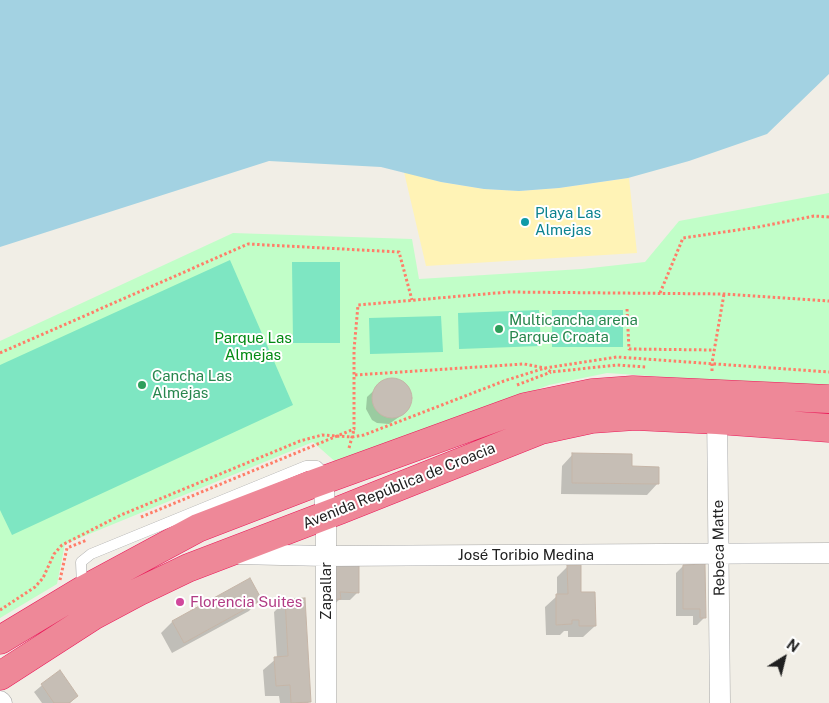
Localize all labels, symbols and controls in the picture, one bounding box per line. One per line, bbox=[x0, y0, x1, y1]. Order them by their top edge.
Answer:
place label: Playa Las Almejas bbox=[535, 204, 601, 239]
marker: Playa Las Almejas bbox=[519, 216, 531, 228]
place label: Multicancha arena Parque Croata bbox=[509, 311, 638, 346]
marker: Multicancha arena Parque Croata bbox=[493, 323, 505, 335]
park label: Parque Las Almejas bbox=[214, 329, 292, 364]
place label: Cancha Las Almejas bbox=[152, 367, 232, 402]
marker: Cancha Las Almejas bbox=[136, 379, 148, 391]
street label: Avenida República de Croacia bbox=[300, 439, 498, 533]
street label: Rebeca Matte bbox=[709, 500, 729, 596]
street label: José Toribio Medina bbox=[458, 546, 594, 564]
street label: Zapallar bbox=[317, 562, 335, 620]
place label: Florencia Suites bbox=[190, 593, 302, 611]
marker: Florencia Suites bbox=[174, 596, 186, 608]
north arrow bbox=[759, 633, 809, 683]
text: N bbox=[784, 636, 802, 656]

